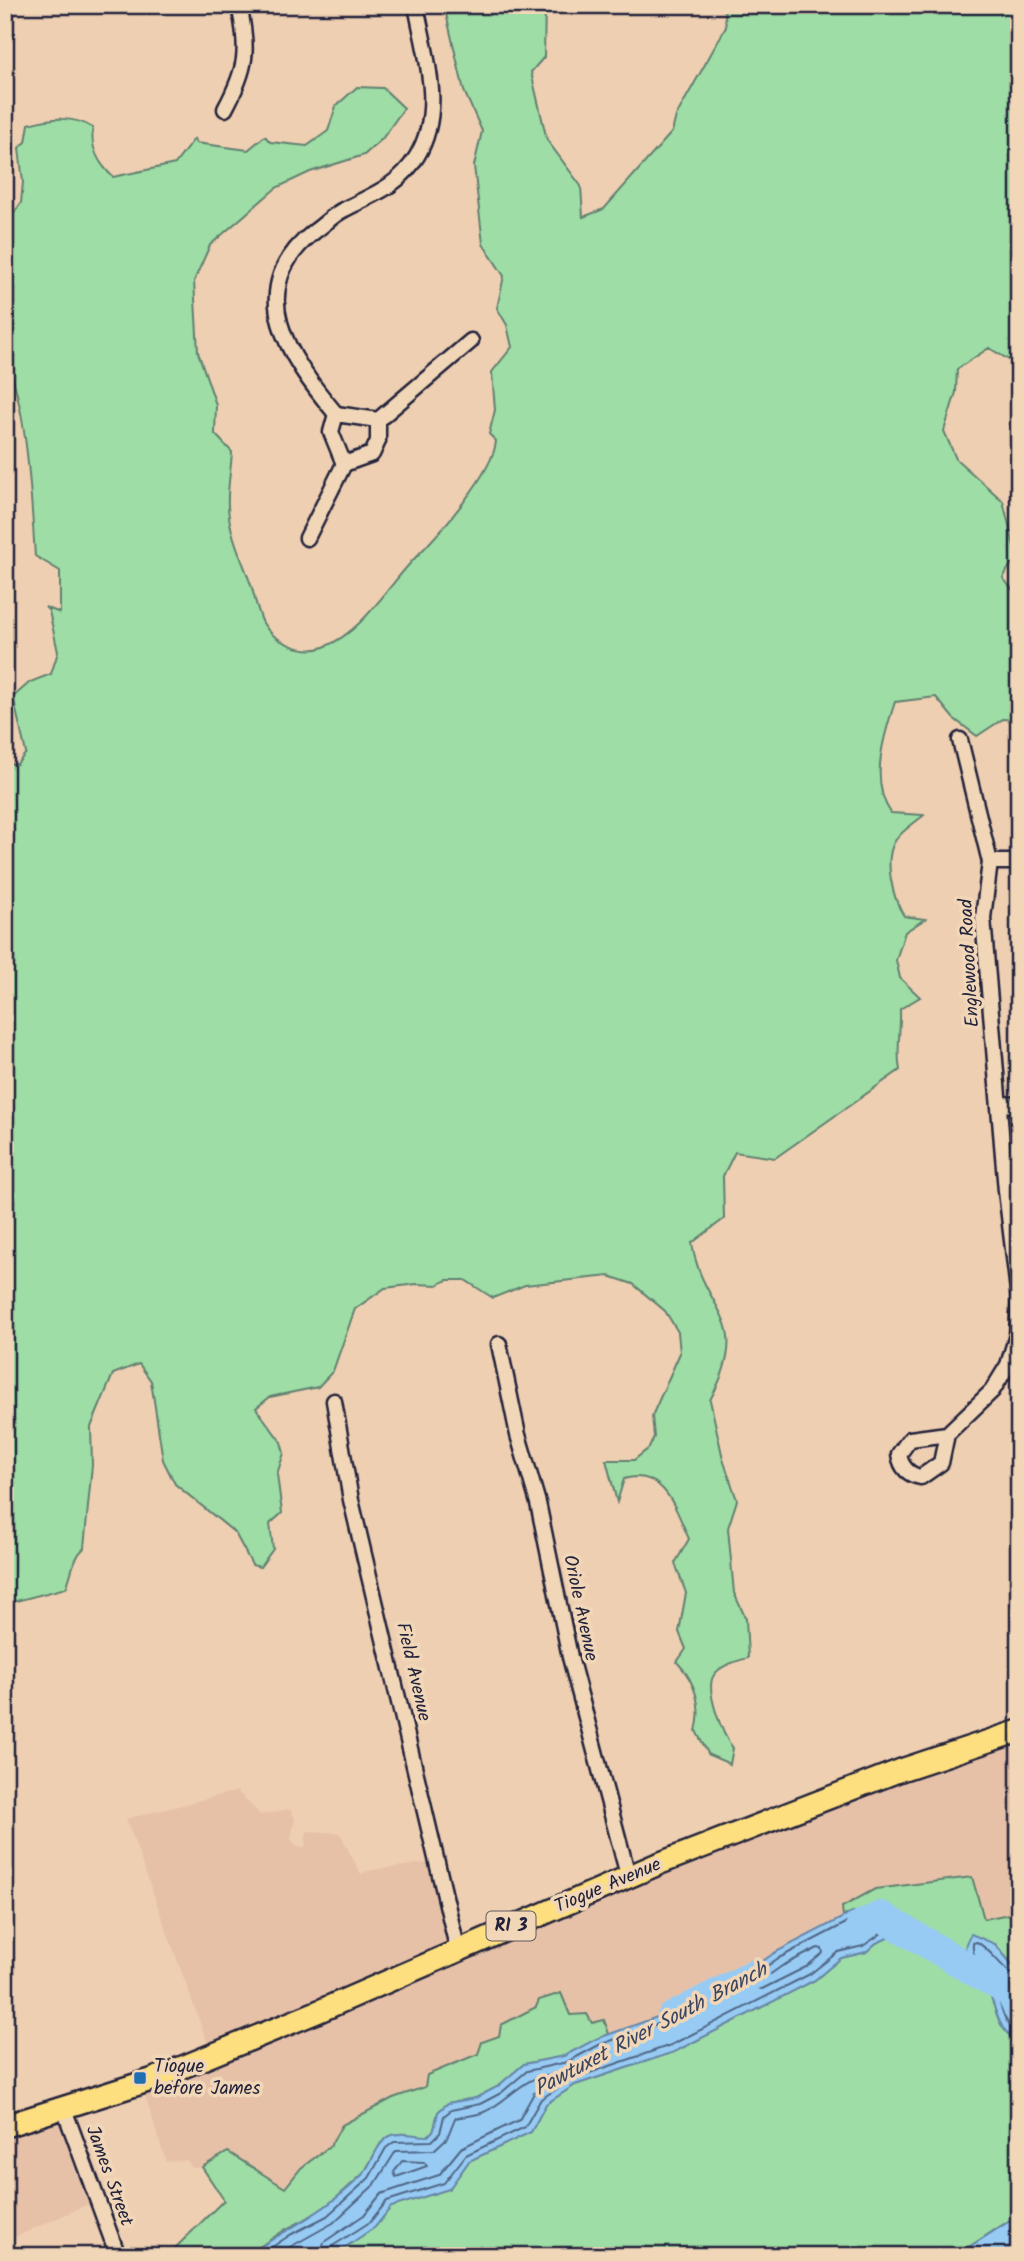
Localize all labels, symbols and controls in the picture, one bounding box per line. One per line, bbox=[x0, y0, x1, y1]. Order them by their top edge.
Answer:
street label: Englewood Road bbox=[952, 897, 988, 1028]
street label: Oriole Avenue bbox=[554, 1552, 606, 1664]
street label: Field Avenue bbox=[387, 1620, 439, 1725]
street label: Tiogue Avenue bbox=[550, 1850, 667, 1922]
road number: RI 3 bbox=[486, 1912, 536, 1940]
water label: Pawtuxet River South Branch bbox=[528, 1954, 775, 2106]
place label: Tiogue before James bbox=[154, 2052, 260, 2104]
marker: Tiogue before James bbox=[132, 2070, 148, 2086]
street label: James Street bbox=[77, 2121, 141, 2231]

